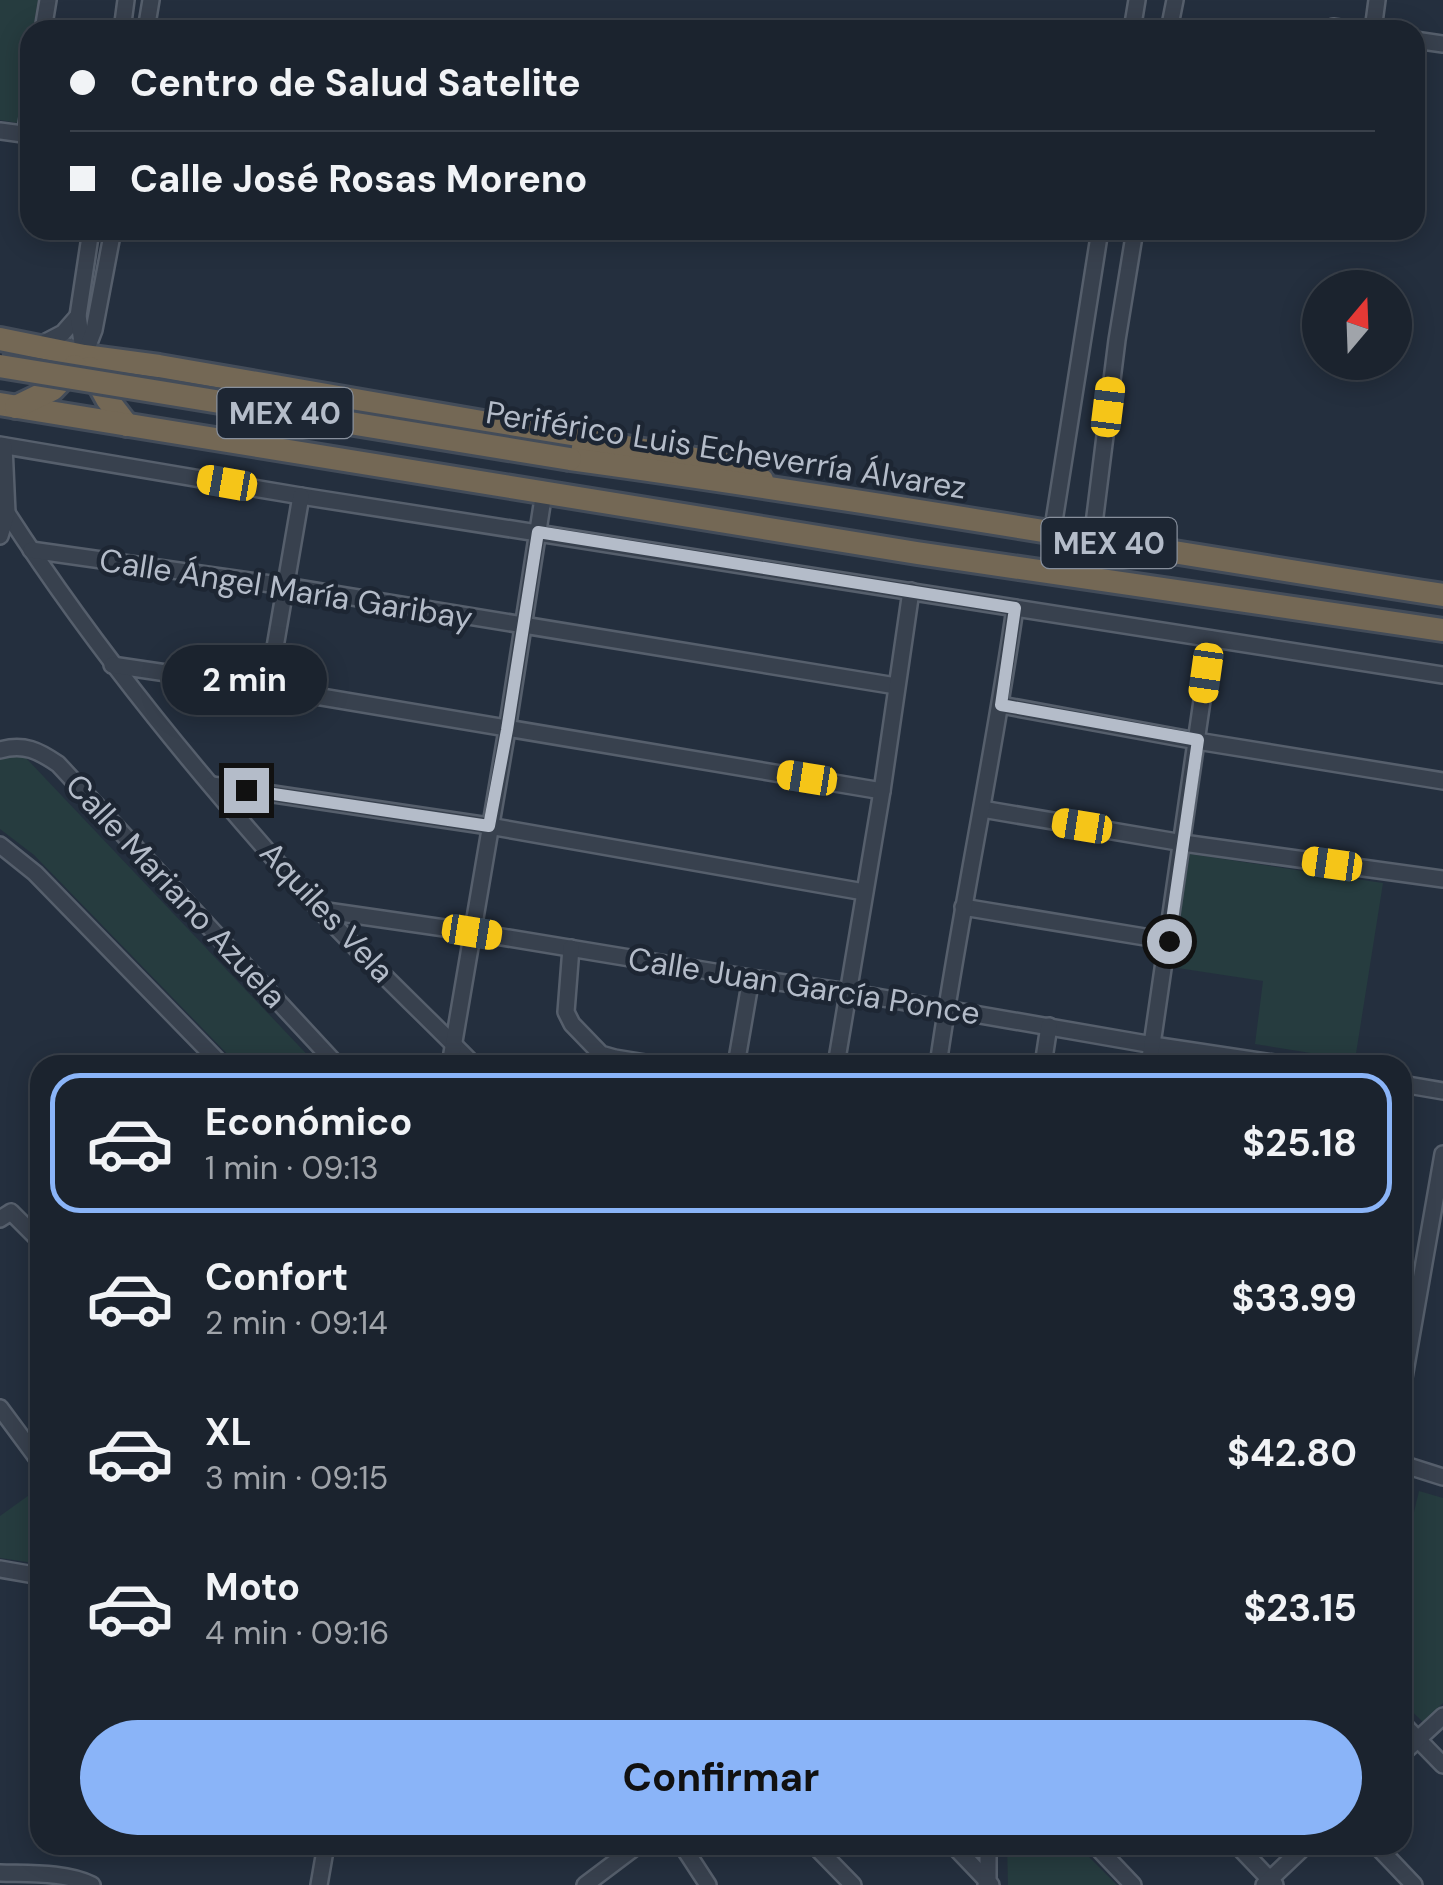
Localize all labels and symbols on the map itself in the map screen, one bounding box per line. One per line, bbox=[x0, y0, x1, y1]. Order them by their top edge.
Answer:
north arrow bbox=[1302, 270, 1412, 380]
car bbox=[1089, 375, 1127, 439]
road number: MEX 40 bbox=[218, 388, 352, 438]
street label: Periférico Luis Echeverría Álvarez bbox=[483, 391, 969, 509]
car bbox=[195, 463, 259, 503]
road number: MEX 40 bbox=[1042, 518, 1176, 568]
street label: Calle Ángel María Garibay bbox=[96, 539, 476, 639]
car bbox=[1187, 641, 1225, 705]
callout: 2 min bbox=[164, 645, 328, 715]
car bbox=[775, 758, 839, 798]
street label: Calle Mariano Azuela bbox=[57, 765, 295, 1017]
route end bbox=[224, 768, 269, 813]
car bbox=[1050, 806, 1114, 846]
street label: Aquiles Vela bbox=[251, 832, 403, 992]
car bbox=[1300, 845, 1364, 883]
car bbox=[440, 912, 504, 952]
route start bbox=[1147, 919, 1192, 964]
street label: Calle Juan García Ponce bbox=[625, 937, 983, 1035]

